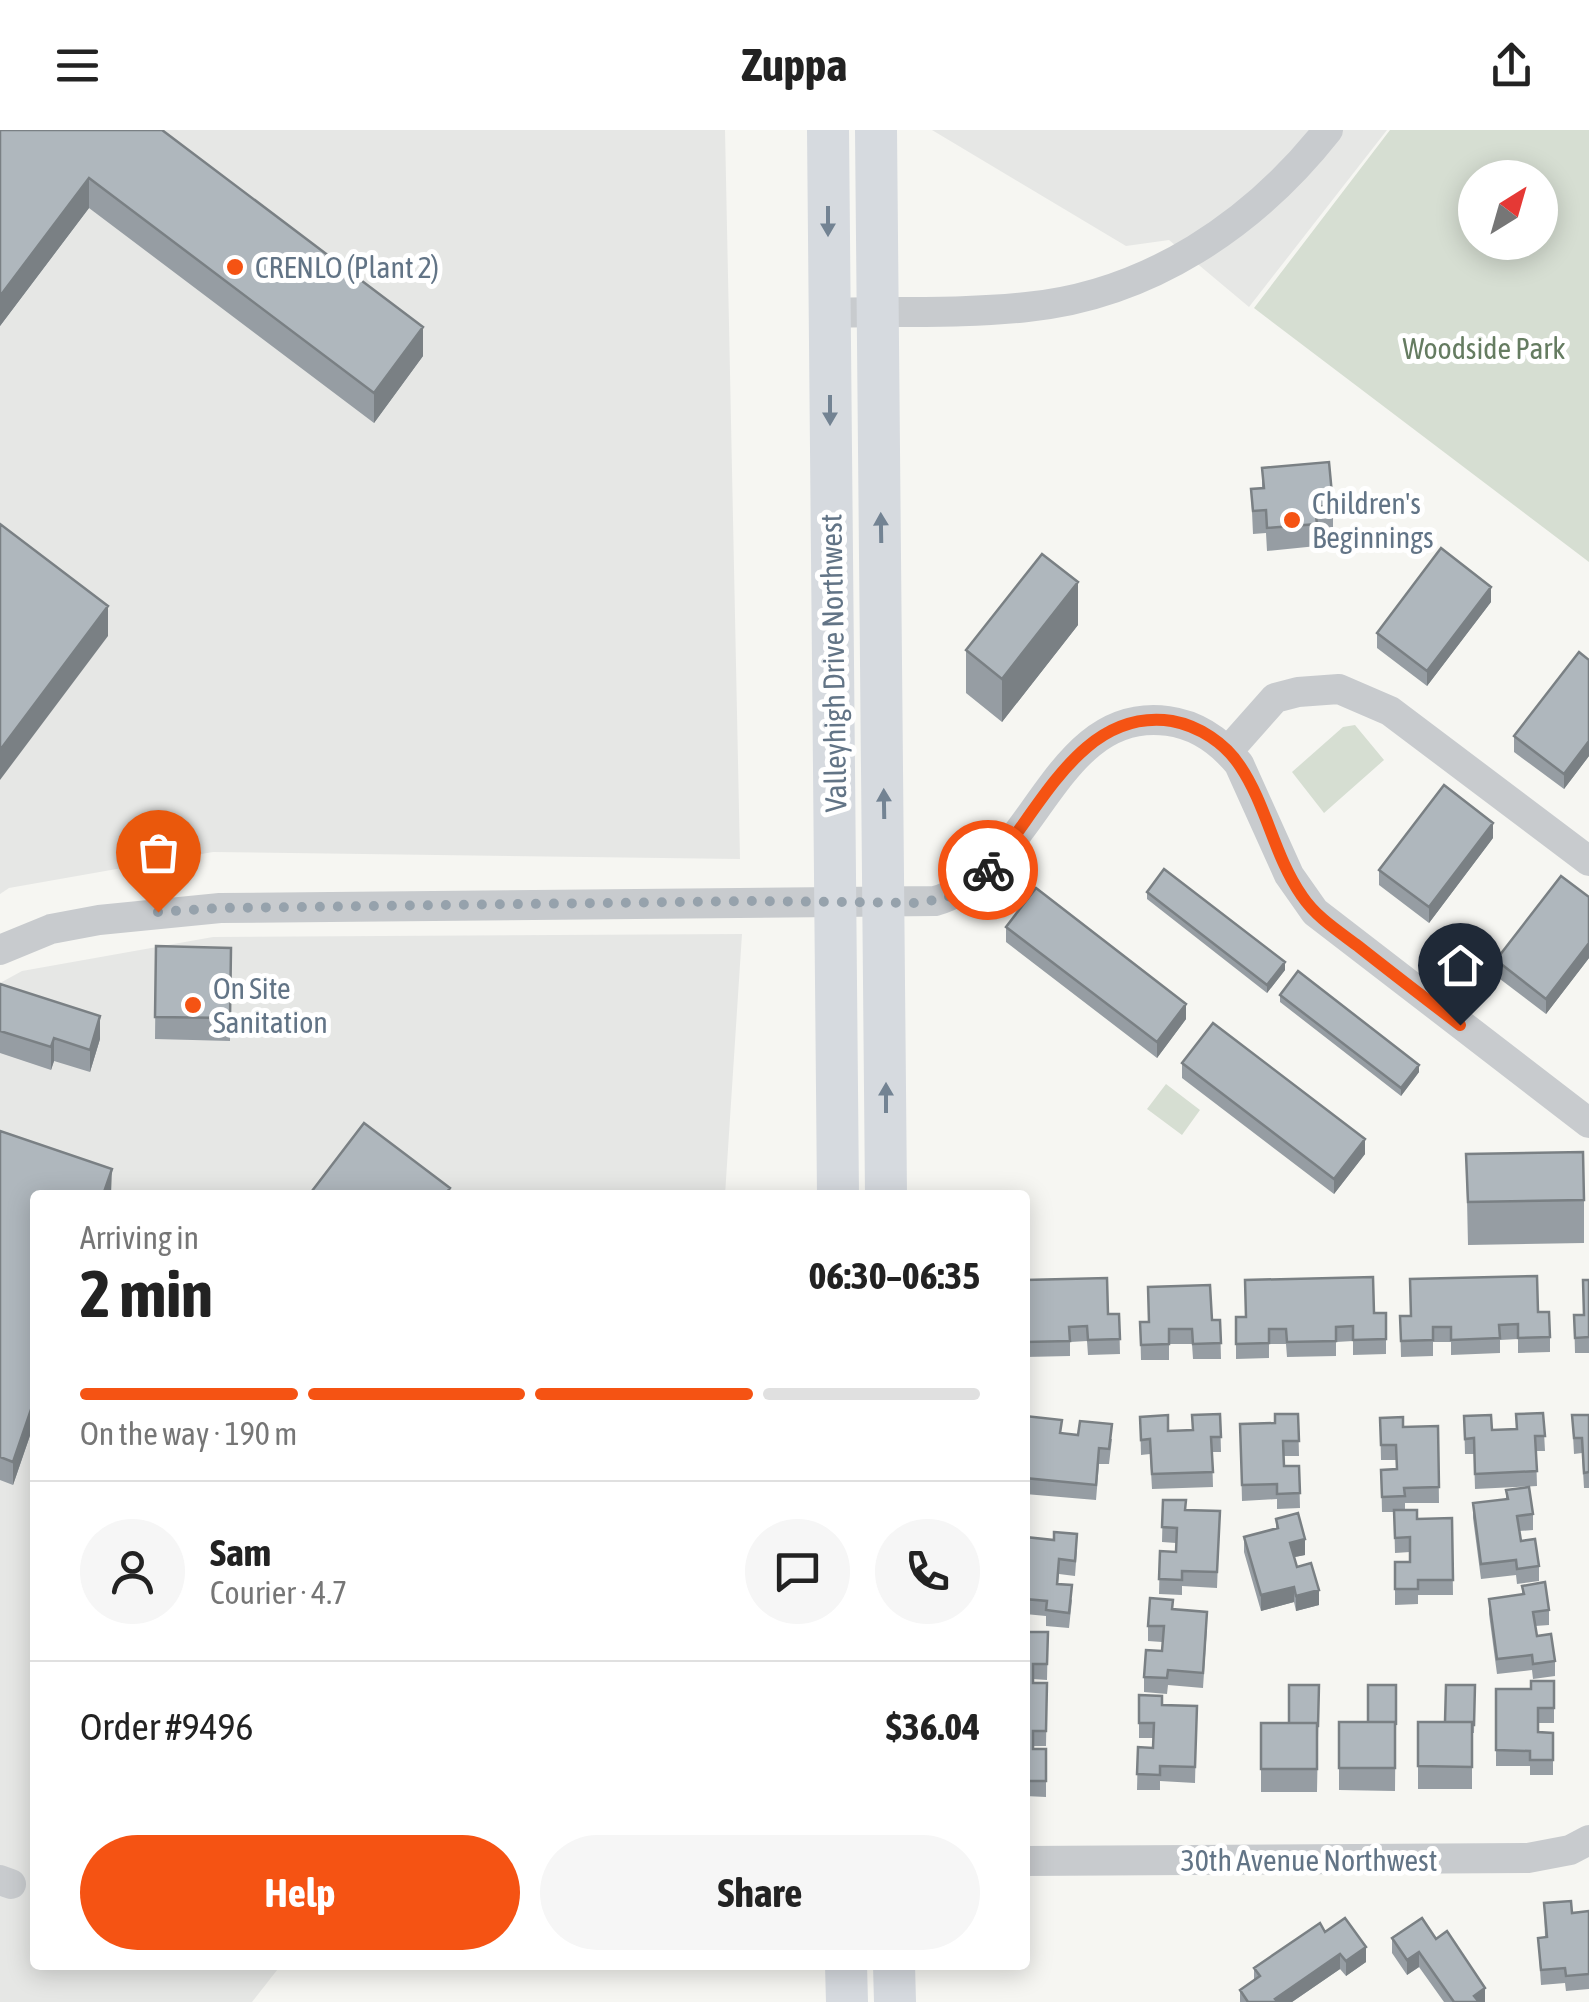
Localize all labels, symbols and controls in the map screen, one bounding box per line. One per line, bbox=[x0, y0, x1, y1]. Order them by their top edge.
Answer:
icon: menu bbox=[50, 38, 105, 93]
icon: share bbox=[1484, 38, 1539, 93]
text: Zuppa bbox=[742, 39, 847, 91]
north arrow bbox=[1458, 160, 1558, 260]
map controls bbox=[1458, 160, 1558, 260]
one-way arrow bbox=[821, 206, 837, 238]
place label: CRENLO (Plant 2) bbox=[255, 250, 439, 284]
marker: CRENLO (Plant 2) bbox=[224, 256, 246, 278]
park label: Woodside Park bbox=[1403, 331, 1565, 365]
one-way arrow bbox=[822, 395, 838, 427]
place label: Children's Beginnings bbox=[1312, 486, 1434, 554]
marker: Children's Beginnings bbox=[1281, 509, 1303, 531]
one-way arrow bbox=[872, 512, 888, 544]
street label: Valleyhigh Drive Northwest bbox=[813, 514, 853, 812]
one-way arrow bbox=[876, 788, 892, 820]
pin bbox=[116, 810, 201, 913]
courier bbox=[938, 820, 1038, 920]
icon: bag bbox=[131, 825, 186, 880]
icon: bike bbox=[961, 843, 1016, 898]
pin bbox=[1418, 923, 1503, 1026]
icon: home bbox=[1433, 938, 1488, 993]
place label: On Site Sanitation bbox=[213, 971, 328, 1039]
marker: On Site Sanitation bbox=[182, 994, 204, 1016]
one-way arrow bbox=[878, 1081, 894, 1113]
text: Arriving in bbox=[80, 1219, 199, 1256]
text: 06:30–06:35 bbox=[808, 1254, 980, 1297]
text: 2 min bbox=[80, 1256, 213, 1331]
text: On the way · 190 m bbox=[80, 1415, 297, 1452]
button: person bbox=[80, 1519, 185, 1624]
button: chat bbox=[745, 1519, 850, 1624]
button: phone bbox=[875, 1519, 980, 1624]
text: Sam bbox=[210, 1531, 271, 1574]
text: Courier · 4.7 bbox=[210, 1574, 347, 1611]
text: Order #9496 bbox=[80, 1705, 253, 1748]
text: $36.04 bbox=[886, 1705, 980, 1748]
button: Help bbox=[80, 1835, 520, 1950]
button: Share bbox=[540, 1835, 980, 1950]
street label: 30th Avenue Northwest bbox=[1181, 1843, 1437, 1877]

